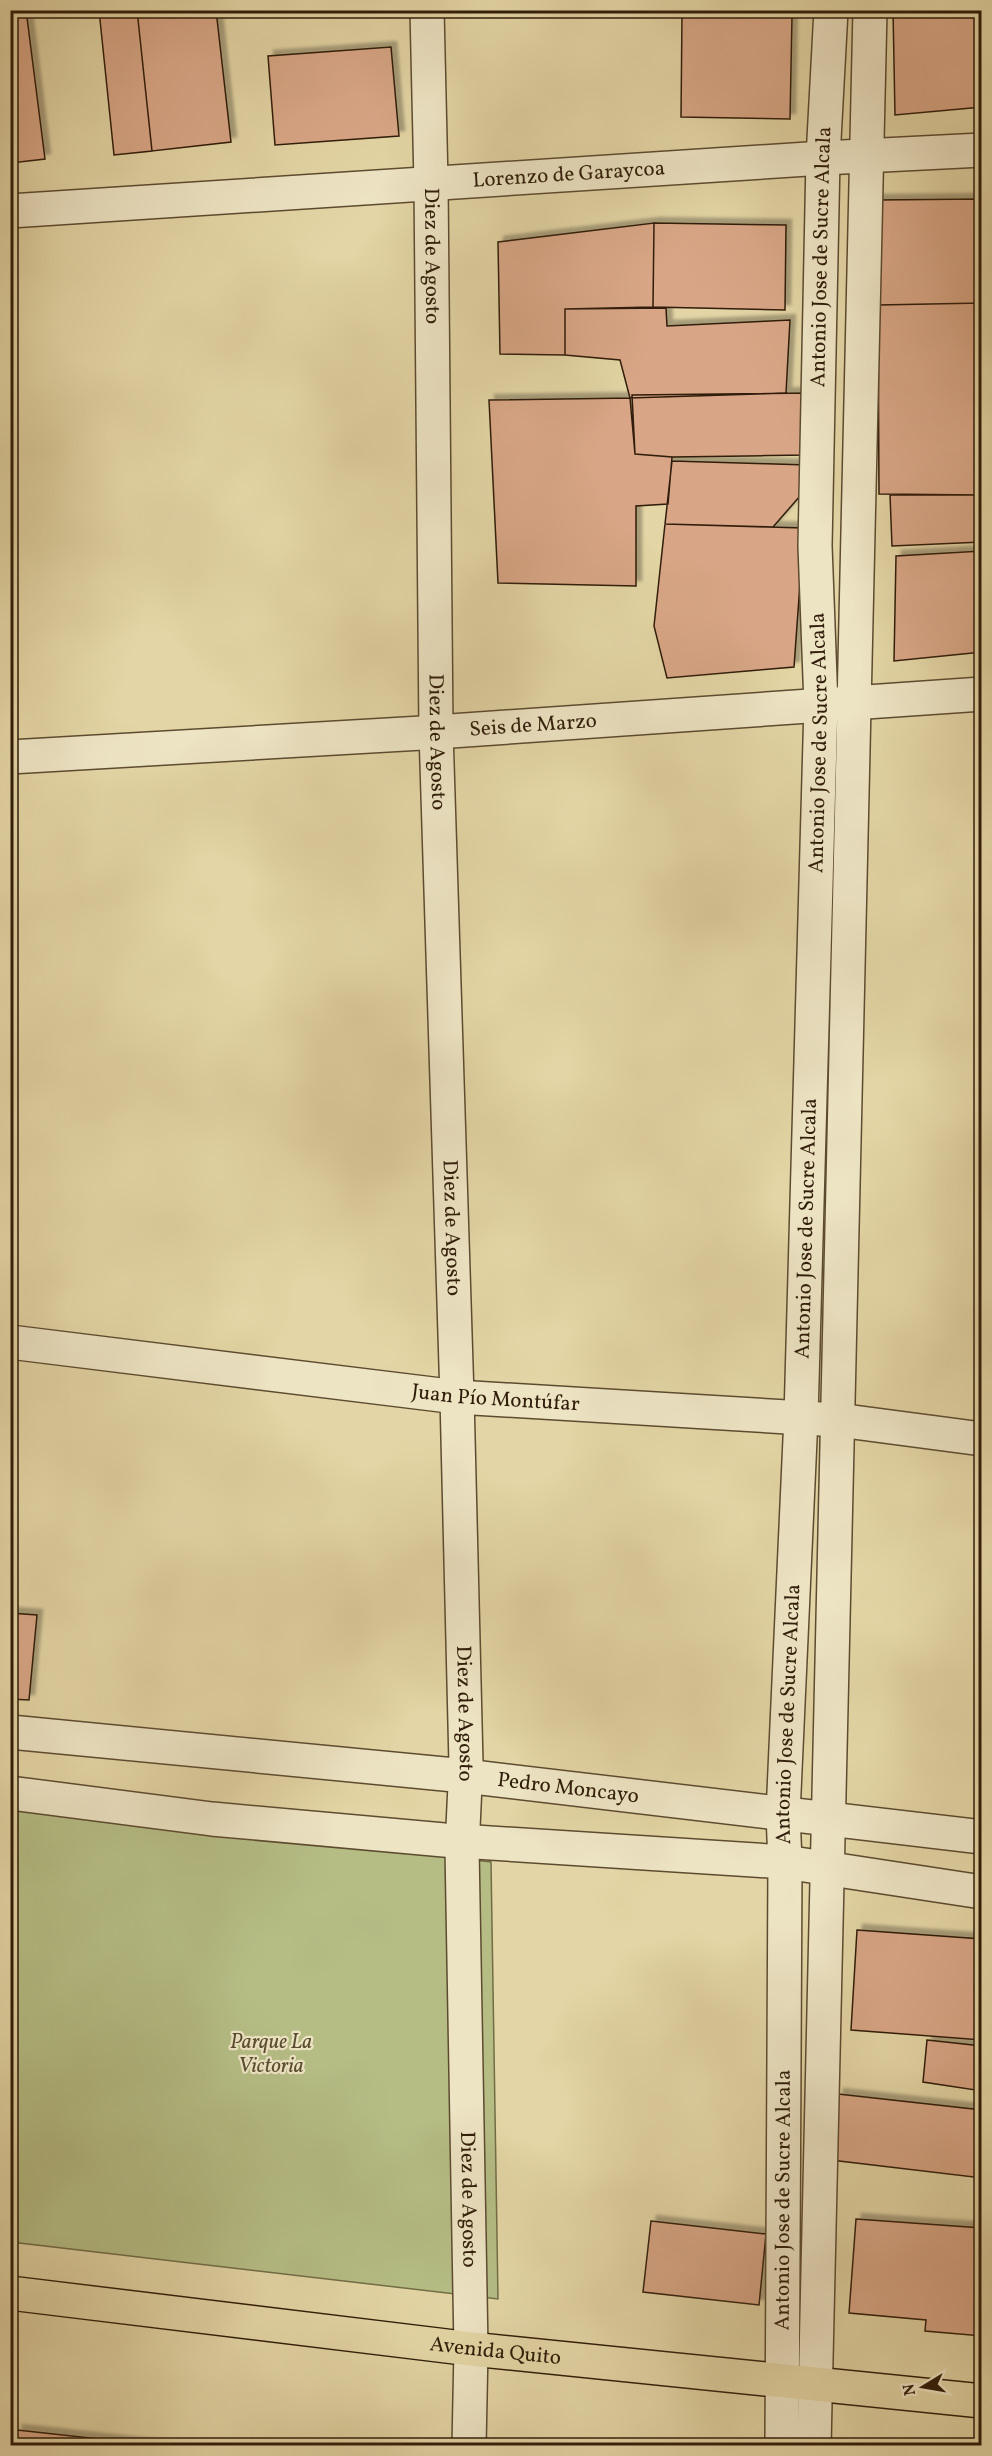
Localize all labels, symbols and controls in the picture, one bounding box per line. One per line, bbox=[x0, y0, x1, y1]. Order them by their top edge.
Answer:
street label: Antonio Jose de Sucre Alcala bbox=[804, 126, 839, 388]
street label: Lorenzo de Garaycoa bbox=[472, 154, 666, 195]
street label: Diez de Agosto bbox=[417, 188, 447, 324]
street label: Antonio Jose de Sucre Alcala bbox=[802, 612, 836, 873]
street label: Diez de Agosto bbox=[421, 674, 453, 811]
street label: Seis de Marzo bbox=[468, 706, 598, 744]
street label: Antonio Jose de Sucre Alcala bbox=[788, 1098, 824, 1359]
street label: Diez de Agosto bbox=[435, 1159, 468, 1296]
street label: Juan Pío Montúfar bbox=[410, 1377, 581, 1419]
street label: Antonio Jose de Sucre Alcala bbox=[768, 1583, 808, 1845]
street label: Diez de Agosto bbox=[449, 1645, 481, 1782]
street label: Pedro Moncayo bbox=[496, 1765, 640, 1811]
park label: Parque La Victoria bbox=[230, 2028, 312, 2081]
street label: Antonio Jose de Sucre Alcala bbox=[768, 2070, 798, 2330]
street label: Diez de Agosto bbox=[453, 2131, 484, 2268]
street label: Avenida Quito bbox=[428, 2330, 562, 2373]
north arrow bbox=[893, 2357, 953, 2417]
text: N bbox=[898, 2381, 922, 2397]

